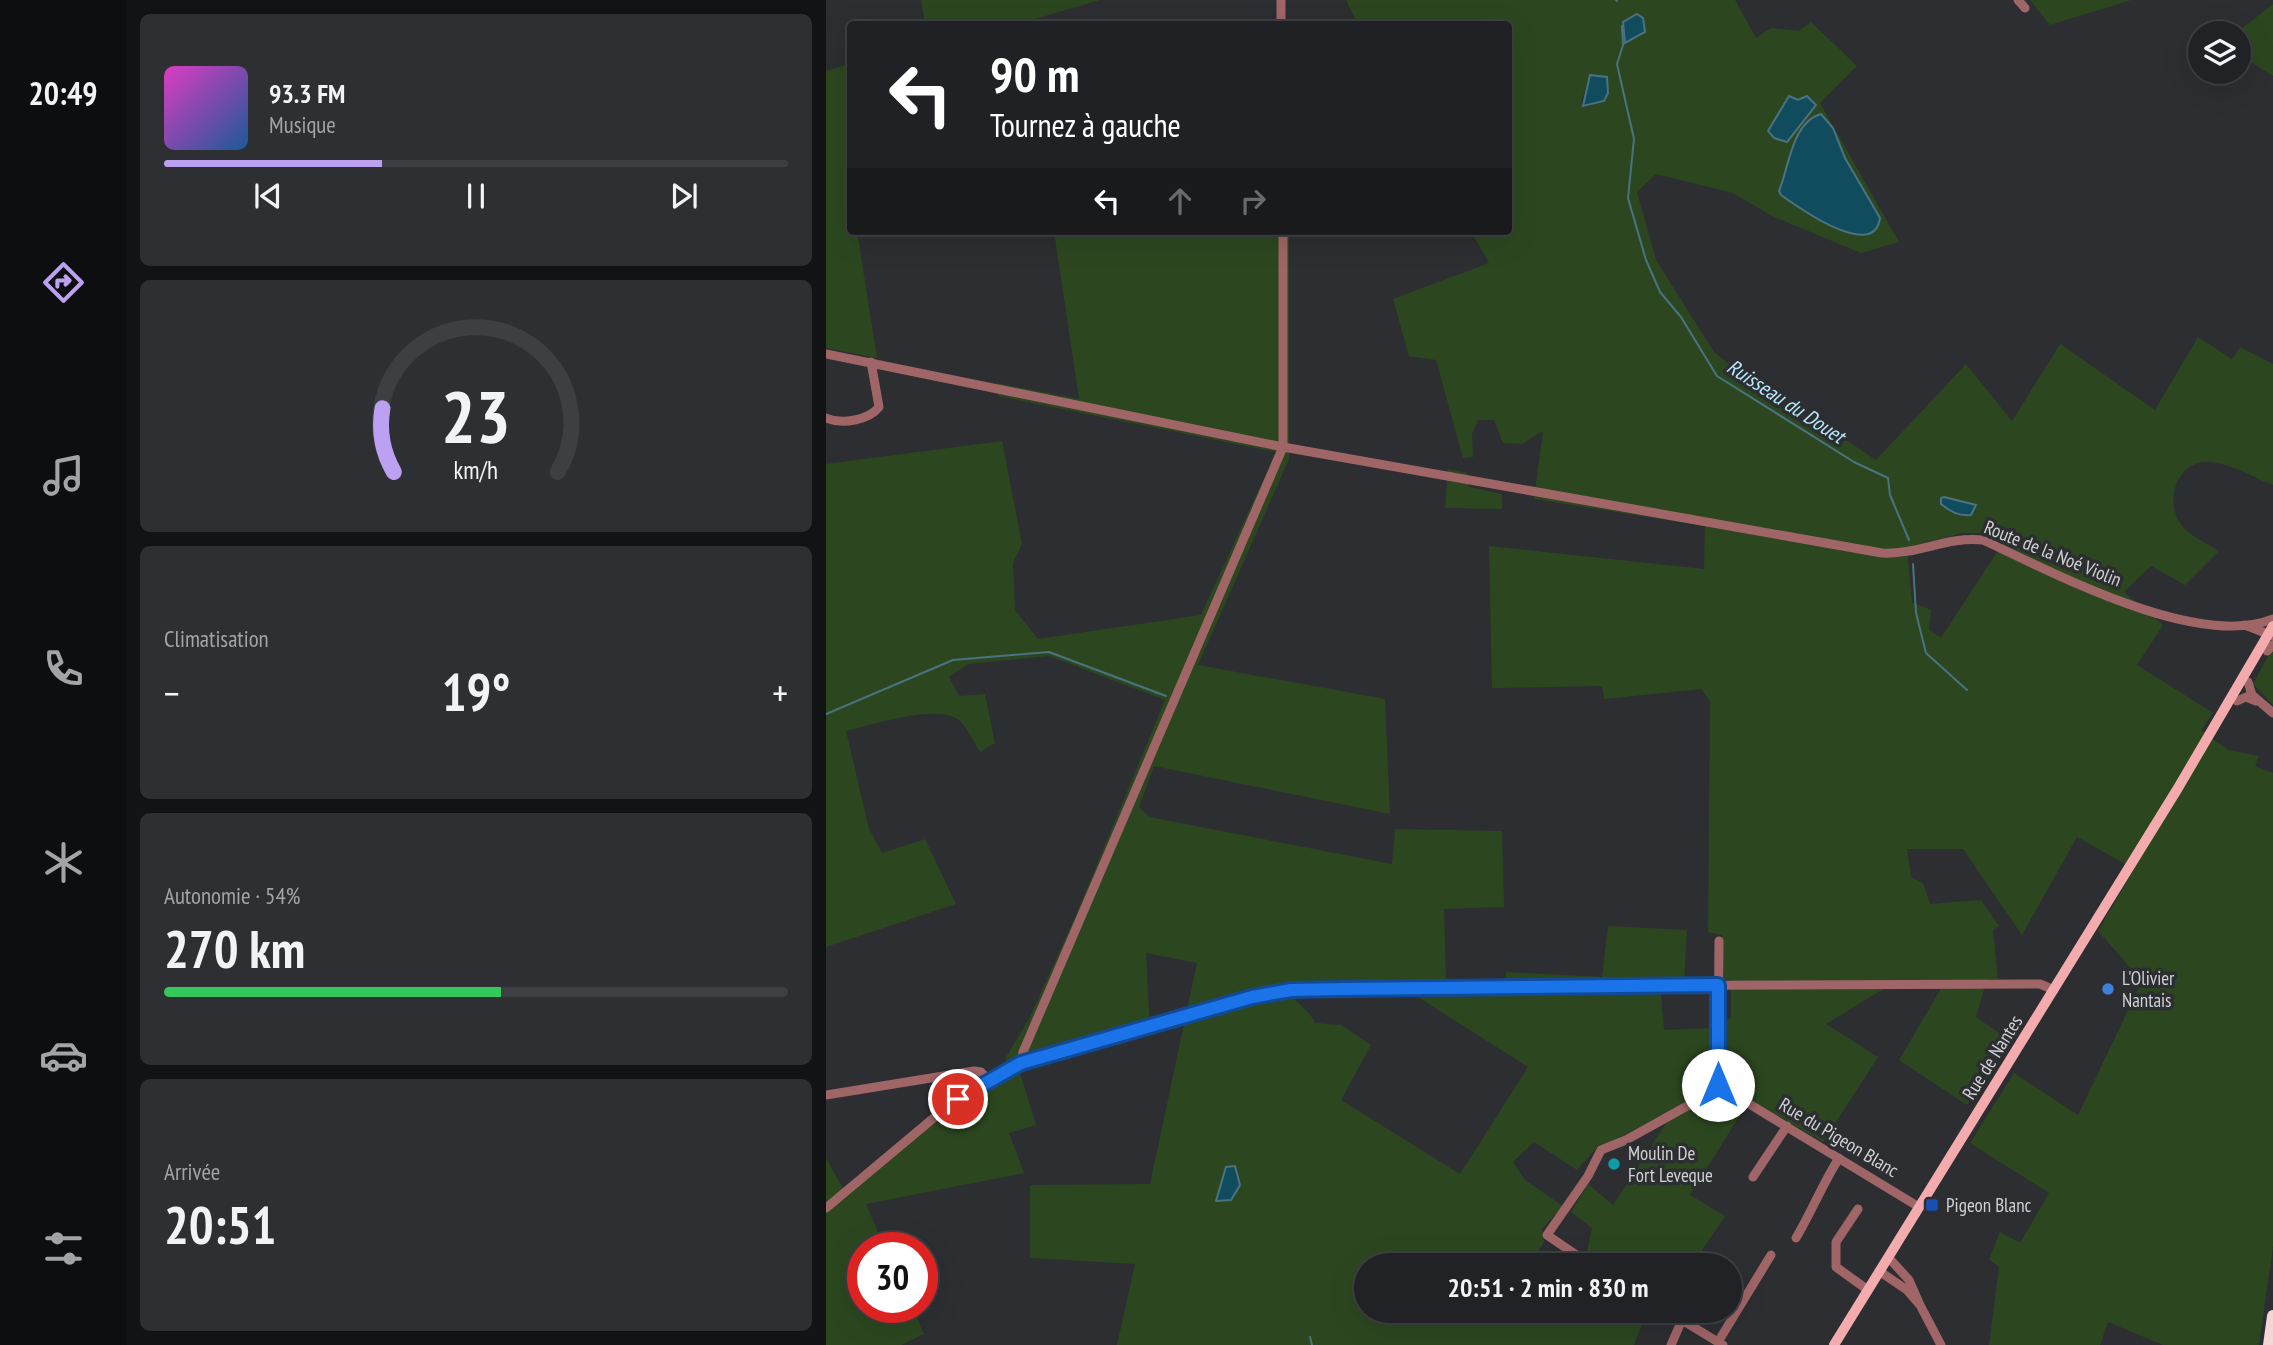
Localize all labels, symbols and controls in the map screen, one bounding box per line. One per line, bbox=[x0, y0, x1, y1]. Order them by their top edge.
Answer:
map controls bbox=[2188, 21, 2251, 84]
button: layers bbox=[2188, 21, 2251, 84]
text: 90 m bbox=[990, 42, 1079, 106]
icon: left bbox=[875, 49, 966, 140]
text: 20:49 bbox=[28, 72, 98, 114]
text: 93.3 FM bbox=[269, 77, 345, 110]
text: Tournez à gauche bbox=[990, 104, 1181, 146]
text: Musique bbox=[269, 110, 336, 139]
icon: previous bbox=[249, 177, 287, 215]
icon: pause bbox=[457, 177, 495, 215]
icon: next bbox=[665, 177, 703, 215]
icon: left bbox=[1088, 182, 1126, 220]
icon: ahead bbox=[1161, 182, 1199, 220]
icon: right bbox=[1234, 182, 1272, 220]
icon: directions bbox=[39, 258, 88, 307]
water label: Ruisseau du Douet bbox=[1722, 353, 1852, 450]
text: 23 bbox=[441, 369, 511, 463]
icon: music bbox=[39, 451, 88, 500]
text: km/h bbox=[454, 454, 498, 486]
street label: Route de la Noé Violin bbox=[1981, 515, 2125, 591]
text: Climatisation bbox=[164, 624, 269, 653]
icon: phone bbox=[39, 644, 88, 693]
text: 19° bbox=[442, 658, 510, 725]
text: − bbox=[164, 668, 180, 717]
text: + bbox=[772, 668, 788, 717]
icon: climate bbox=[39, 838, 88, 887]
text: Autonomie · 54% bbox=[164, 881, 300, 910]
text: 270 km bbox=[164, 915, 305, 982]
place label: L'Olivier Nantais bbox=[2122, 966, 2175, 1012]
marker: L'Olivier Nantais bbox=[2100, 981, 2116, 997]
street label: Rue de Nantes bbox=[1957, 1010, 2027, 1104]
icon: car bbox=[39, 1031, 88, 1080]
position arrow bbox=[1681, 1048, 1755, 1122]
pin bbox=[928, 1069, 988, 1129]
icon: arrive bbox=[939, 1080, 977, 1118]
street label: Rue du Pigeon Blanc bbox=[1775, 1092, 1903, 1182]
place label: Moulin De Fort Leveque bbox=[1628, 1141, 1713, 1187]
marker: Moulin De Fort Leveque bbox=[1606, 1156, 1622, 1172]
text: Arrivée bbox=[164, 1157, 220, 1186]
text: 20:51 bbox=[164, 1191, 276, 1258]
place label: Pigeon Blanc bbox=[1946, 1193, 2031, 1217]
marker: Pigeon Blanc bbox=[1924, 1197, 1940, 1213]
icon: filters bbox=[39, 1224, 88, 1273]
speed limit sign: 30 bbox=[847, 1232, 938, 1323]
text: 20:51 · 2 min · 830 m bbox=[1448, 1271, 1648, 1304]

